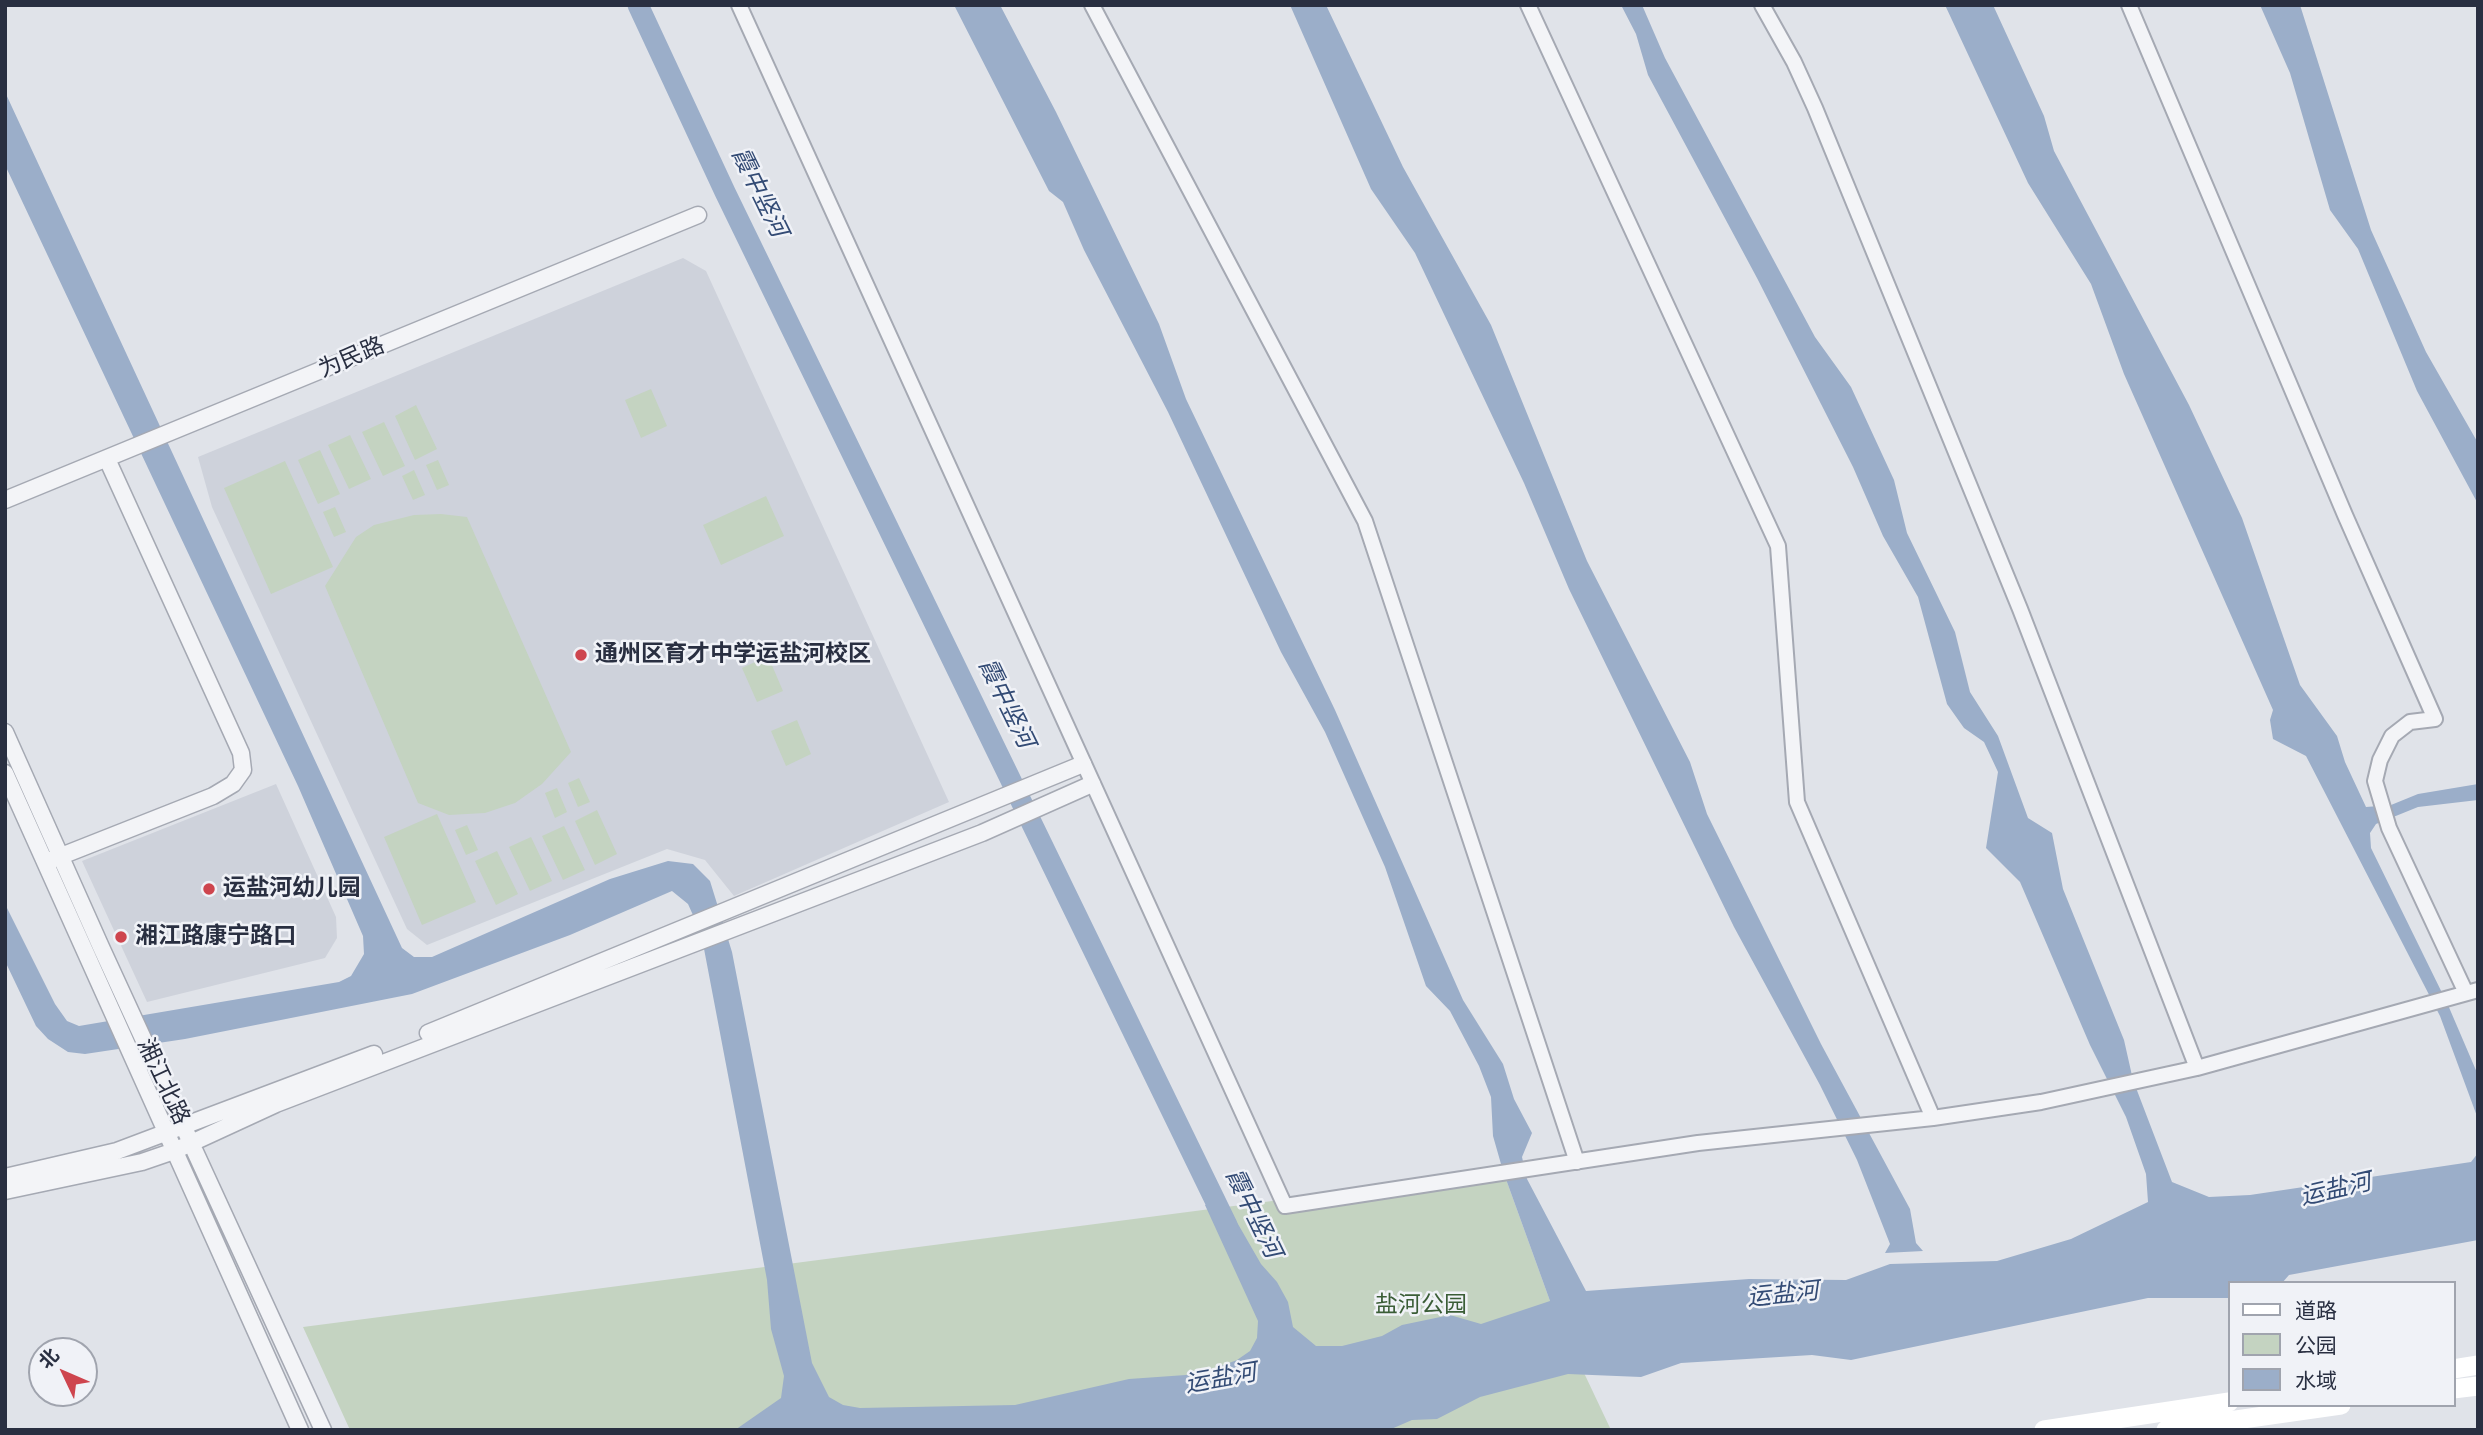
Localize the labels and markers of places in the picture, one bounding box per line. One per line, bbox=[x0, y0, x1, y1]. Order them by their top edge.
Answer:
place label: 通州区育才中学运盐河校区 bbox=[595, 641, 871, 669]
marker: 通州区育才中学运盐河校区 bbox=[573, 647, 589, 663]
place label: 运盐河幼儿园 bbox=[223, 875, 361, 903]
marker: 运盐河幼儿园 bbox=[201, 881, 217, 897]
place label: 湘江路康宁路口 bbox=[135, 923, 296, 951]
marker: 湘江路康宁路口 bbox=[113, 929, 129, 945]

